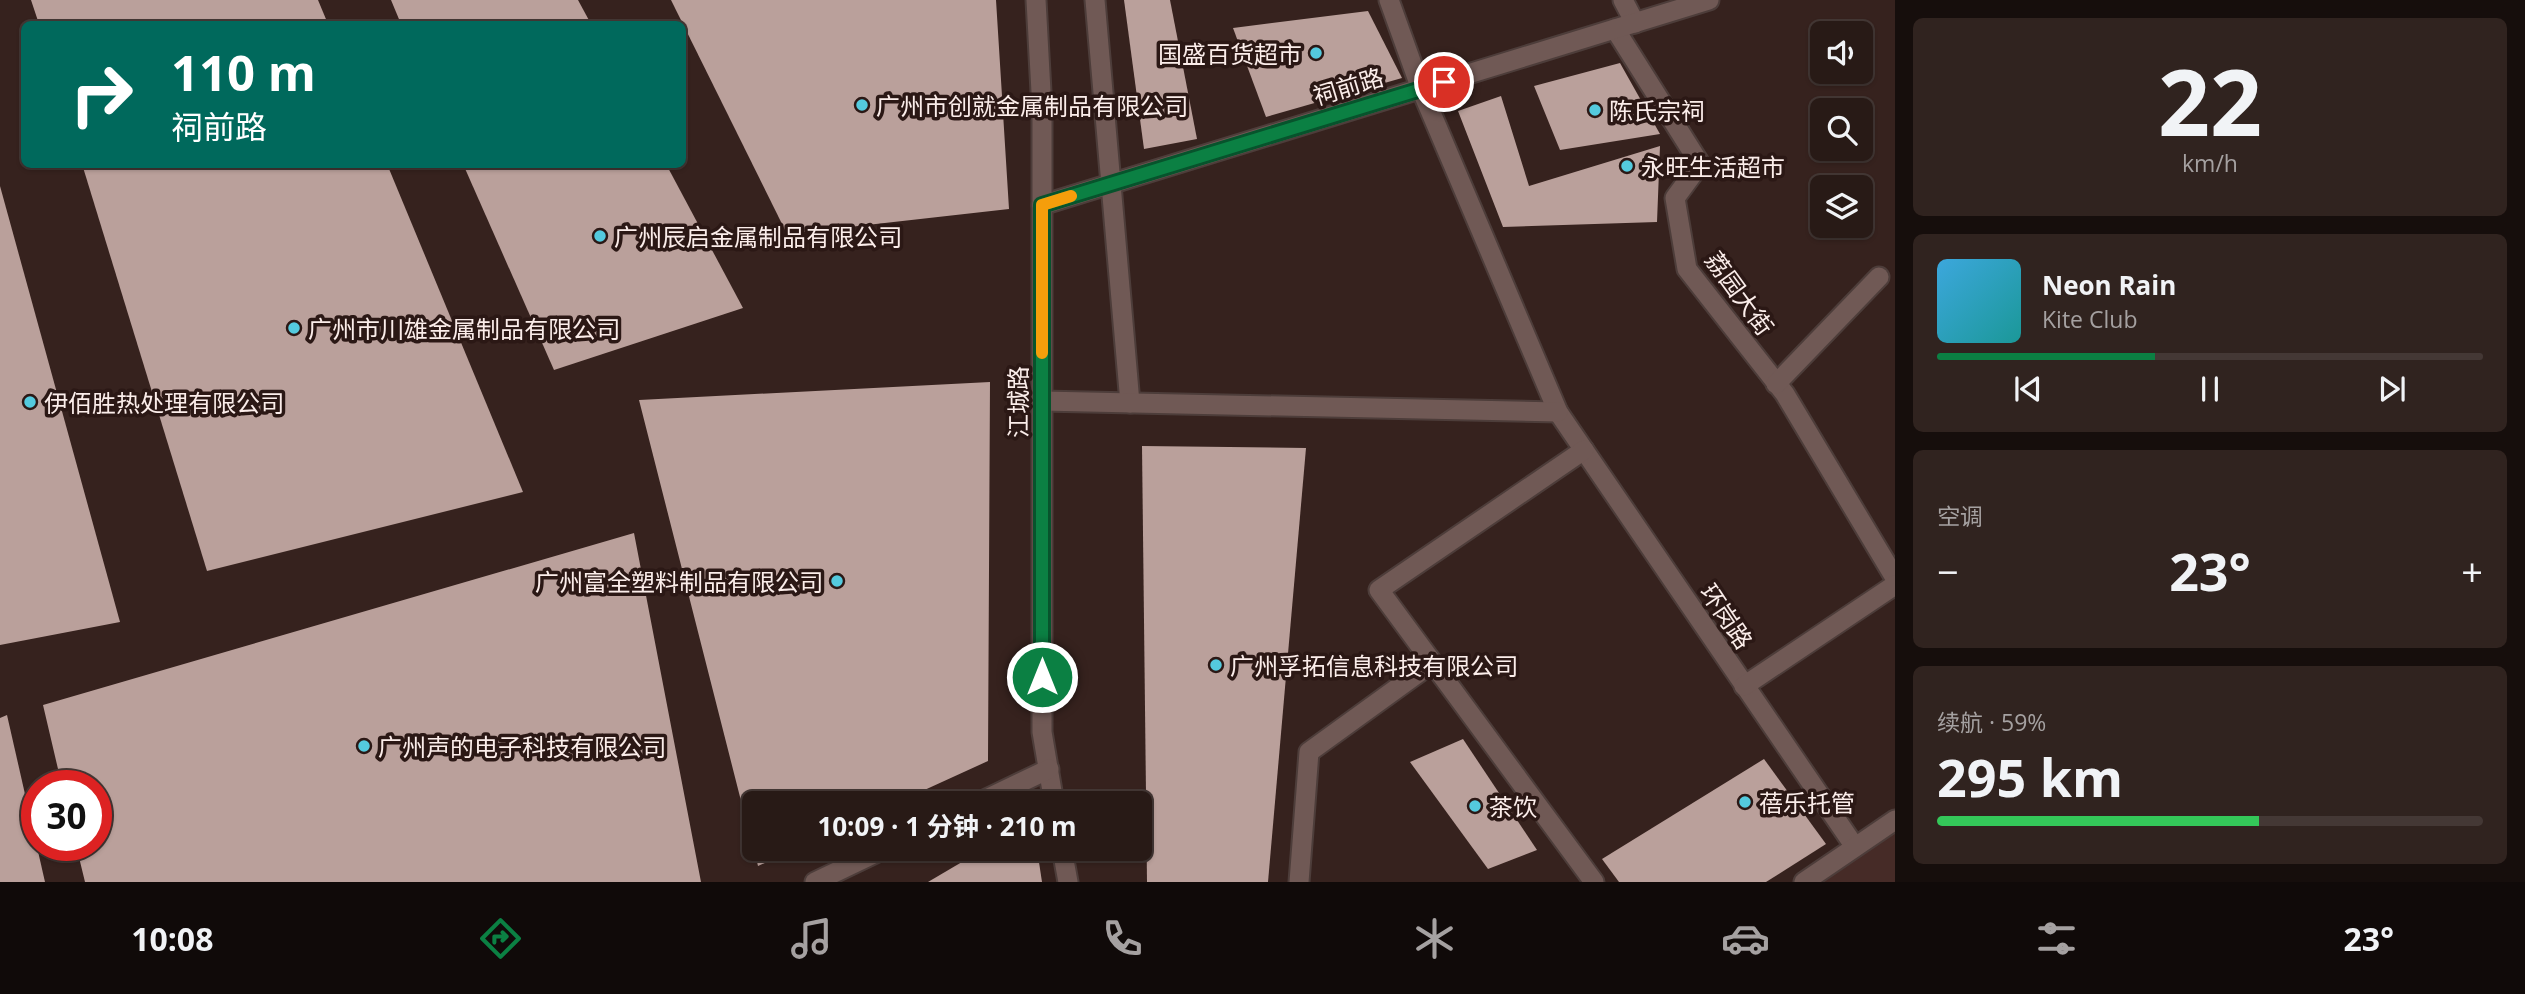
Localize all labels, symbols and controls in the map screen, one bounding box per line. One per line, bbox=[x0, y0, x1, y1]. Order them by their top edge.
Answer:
map controls bbox=[1810, 21, 1873, 238]
button: sound bbox=[1810, 21, 1873, 84]
place label: 国盛百货超市 bbox=[1158, 37, 1302, 70]
text: 110 m bbox=[171, 39, 316, 105]
text: 22 bbox=[2158, 39, 2262, 163]
marker: 国盛百货超市 bbox=[1308, 45, 1324, 61]
icon: right bbox=[56, 49, 147, 140]
pin bbox=[1414, 52, 1474, 112]
street label: 祠前路 bbox=[1309, 60, 1387, 112]
icon: arrive bbox=[1425, 63, 1463, 101]
place label: 广州市创就金属制品有限公司 bbox=[876, 89, 1188, 122]
place label: 陈氏宗祠 bbox=[1609, 94, 1705, 127]
marker: 广州市创就金属制品有限公司 bbox=[854, 97, 870, 113]
button: search bbox=[1810, 98, 1873, 161]
marker: 陈氏宗祠 bbox=[1587, 102, 1603, 118]
text: 祠前路 bbox=[171, 105, 267, 148]
text: km/h bbox=[2182, 147, 2238, 179]
place label: 永旺生活超市 bbox=[1641, 150, 1785, 183]
marker: 永旺生活超市 bbox=[1619, 158, 1635, 174]
button: layers bbox=[1810, 175, 1873, 238]
place label: 广州辰启金属制品有限公司 bbox=[614, 220, 902, 253]
marker: 广州辰启金属制品有限公司 bbox=[592, 228, 608, 244]
street label: 荔园大街 bbox=[1698, 244, 1782, 342]
text: Neon Rain bbox=[2042, 267, 2176, 303]
text: Kite Club bbox=[2042, 303, 2137, 335]
place label: 广州市川雄金属制品有限公司 bbox=[308, 312, 620, 345]
marker: 广州市川雄金属制品有限公司 bbox=[286, 320, 302, 336]
street label: 江城路 bbox=[1001, 366, 1034, 438]
icon: previous bbox=[2009, 370, 2047, 408]
icon: pause bbox=[2191, 370, 2229, 408]
icon: next bbox=[2373, 370, 2411, 408]
place label: 伊佰胜热处理有限公司 bbox=[44, 386, 284, 419]
marker: 伊佰胜热处理有限公司 bbox=[22, 394, 38, 410]
text: 空调 bbox=[1937, 500, 1983, 532]
text: 23° bbox=[2169, 535, 2251, 606]
text: − bbox=[1937, 545, 1959, 597]
text: + bbox=[2461, 545, 2483, 597]
place label: 广州富全塑料制品有限公司 bbox=[535, 565, 823, 598]
marker: 广州富全塑料制品有限公司 bbox=[829, 573, 845, 589]
street label: 环岗路 bbox=[1693, 577, 1761, 655]
position arrow bbox=[1005, 640, 1079, 714]
place label: 广州孚拓信息科技有限公司 bbox=[1230, 649, 1518, 682]
marker: 广州孚拓信息科技有限公司 bbox=[1208, 657, 1224, 673]
text: 续航 · 59% bbox=[1937, 706, 2046, 738]
place label: 广州声的电子科技有限公司 bbox=[378, 730, 666, 763]
marker: 广州声的电子科技有限公司 bbox=[356, 738, 372, 754]
text: 295 km bbox=[1937, 741, 2123, 812]
speed limit sign: 30 bbox=[21, 770, 112, 861]
place label: 蓓乐托管 bbox=[1759, 786, 1855, 819]
place label: 茶饮 bbox=[1489, 790, 1537, 823]
marker: 蓓乐托管 bbox=[1737, 794, 1753, 810]
marker: 茶饮 bbox=[1467, 798, 1483, 814]
text: 10:09 · 1 分钟 · 210 m bbox=[817, 808, 1077, 844]
icon: directions bbox=[476, 914, 525, 963]
icon: music bbox=[787, 914, 836, 963]
icon: phone bbox=[1098, 914, 1147, 963]
icon: climate bbox=[1410, 914, 1459, 963]
icon: car bbox=[1721, 914, 1770, 963]
icon: filters bbox=[2032, 914, 2081, 963]
text: 10:08 bbox=[131, 917, 213, 960]
text: 23° bbox=[2344, 917, 2394, 960]

